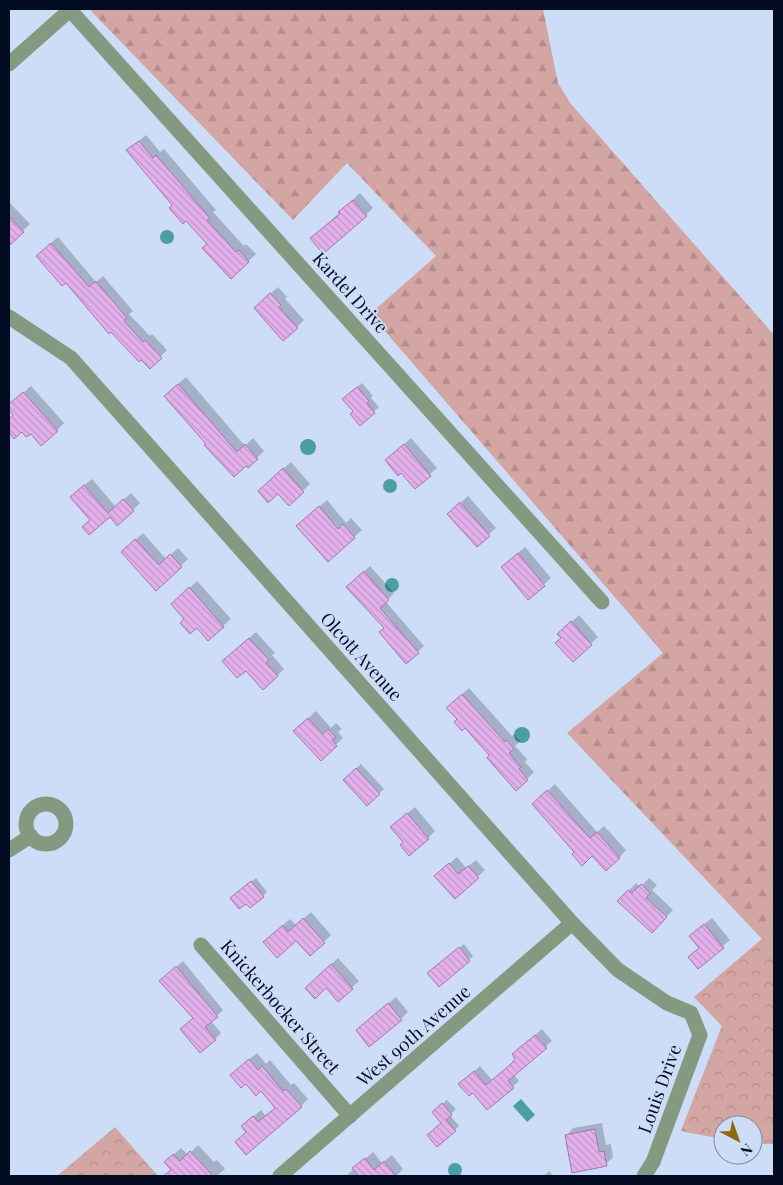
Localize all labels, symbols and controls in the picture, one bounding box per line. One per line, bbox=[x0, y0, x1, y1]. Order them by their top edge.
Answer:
street label: Kardel Drive bbox=[308, 247, 394, 338]
street label: Olcott Avenue bbox=[315, 607, 408, 706]
street label: Knickerbocker Street bbox=[216, 934, 346, 1079]
street label: West 90th Avenue bbox=[351, 979, 475, 1092]
street label: Louis Drive bbox=[632, 1041, 686, 1136]
north arrow bbox=[713, 1115, 763, 1165]
text: N bbox=[737, 1140, 757, 1161]

